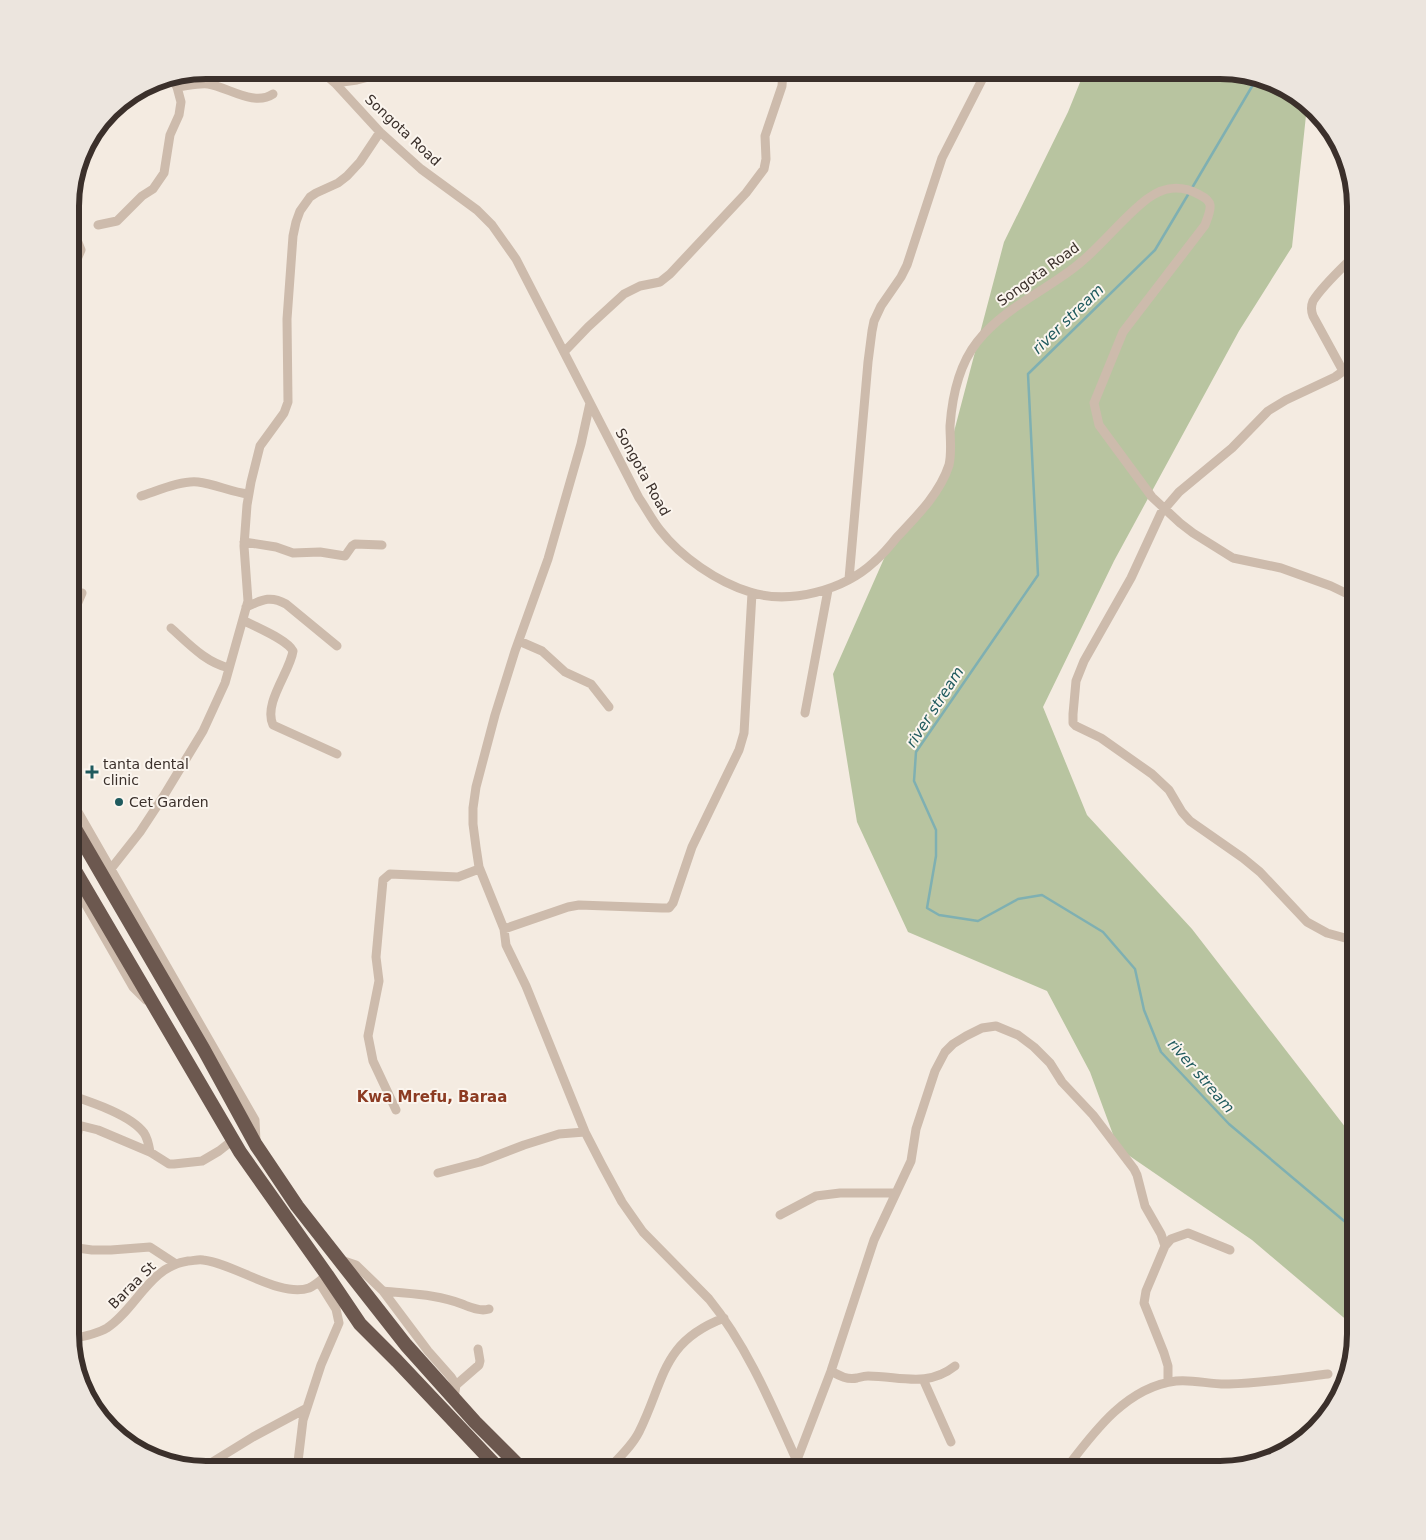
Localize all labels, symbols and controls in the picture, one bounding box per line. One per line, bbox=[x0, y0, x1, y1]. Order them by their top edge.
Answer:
street label: Songota Road bbox=[362, 91, 444, 169]
street label: Songota Road bbox=[994, 239, 1082, 309]
water label: river stream bbox=[1029, 280, 1107, 358]
street label: Songota Road bbox=[612, 426, 674, 518]
water label: river stream bbox=[902, 663, 968, 751]
place label: tanta dental clinic bbox=[103, 756, 189, 788]
marker: tanta dental clinic bbox=[85, 765, 99, 779]
place label: Cet Garden bbox=[129, 794, 209, 810]
marker: Cet Garden bbox=[113, 796, 125, 808]
water label: river stream bbox=[1164, 1035, 1238, 1117]
district label: Kwa Mrefu, Baraa bbox=[357, 1088, 507, 1106]
street label: Baraa St bbox=[105, 1258, 159, 1312]

